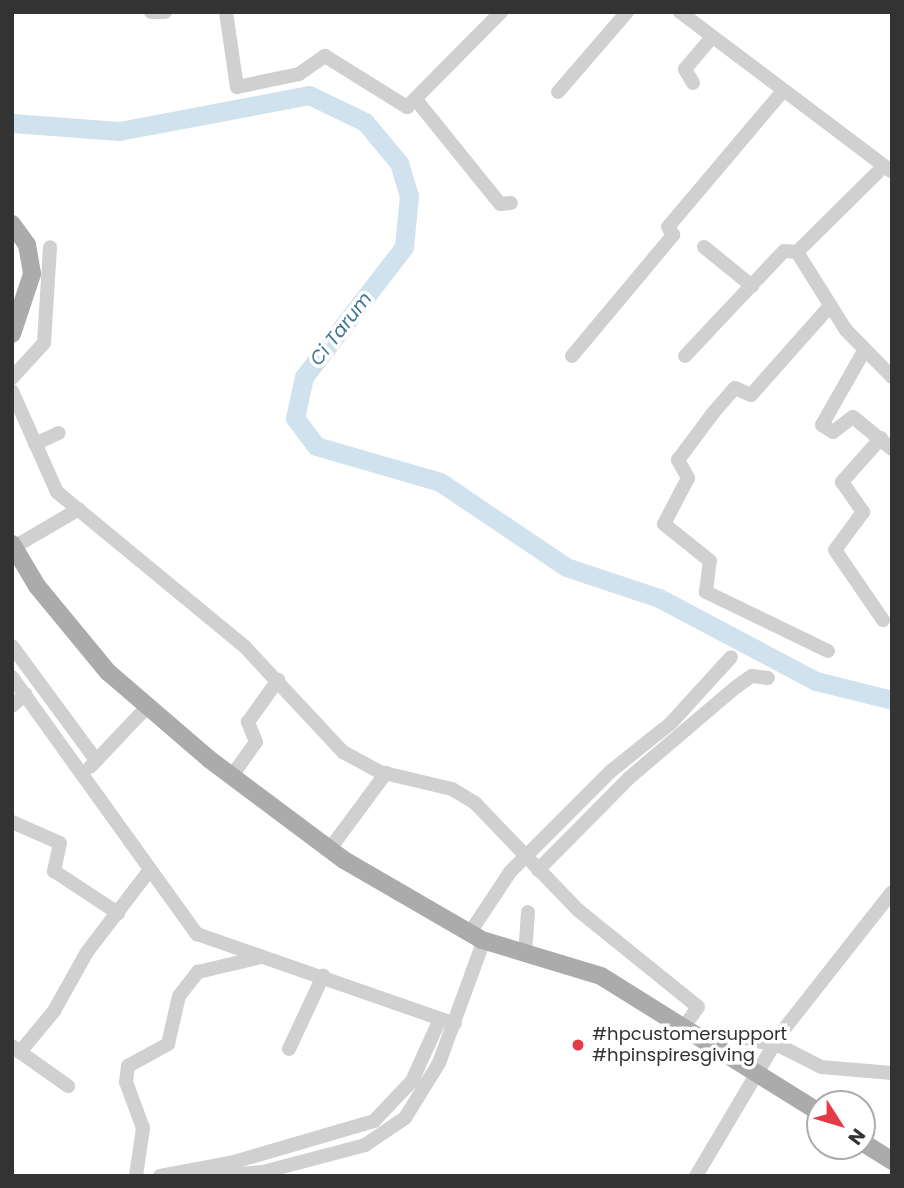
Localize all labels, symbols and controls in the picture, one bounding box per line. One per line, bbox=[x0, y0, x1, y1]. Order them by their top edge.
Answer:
water label: Ci Tarum bbox=[305, 288, 377, 370]
place label: #hpcustomersupport #hpinspiresgiving bbox=[592, 1024, 787, 1066]
marker: #hpcustomersupport #hpinspiresgiving bbox=[570, 1037, 586, 1053]
north arrow bbox=[806, 1090, 876, 1160]
text: N bbox=[841, 1123, 872, 1151]

